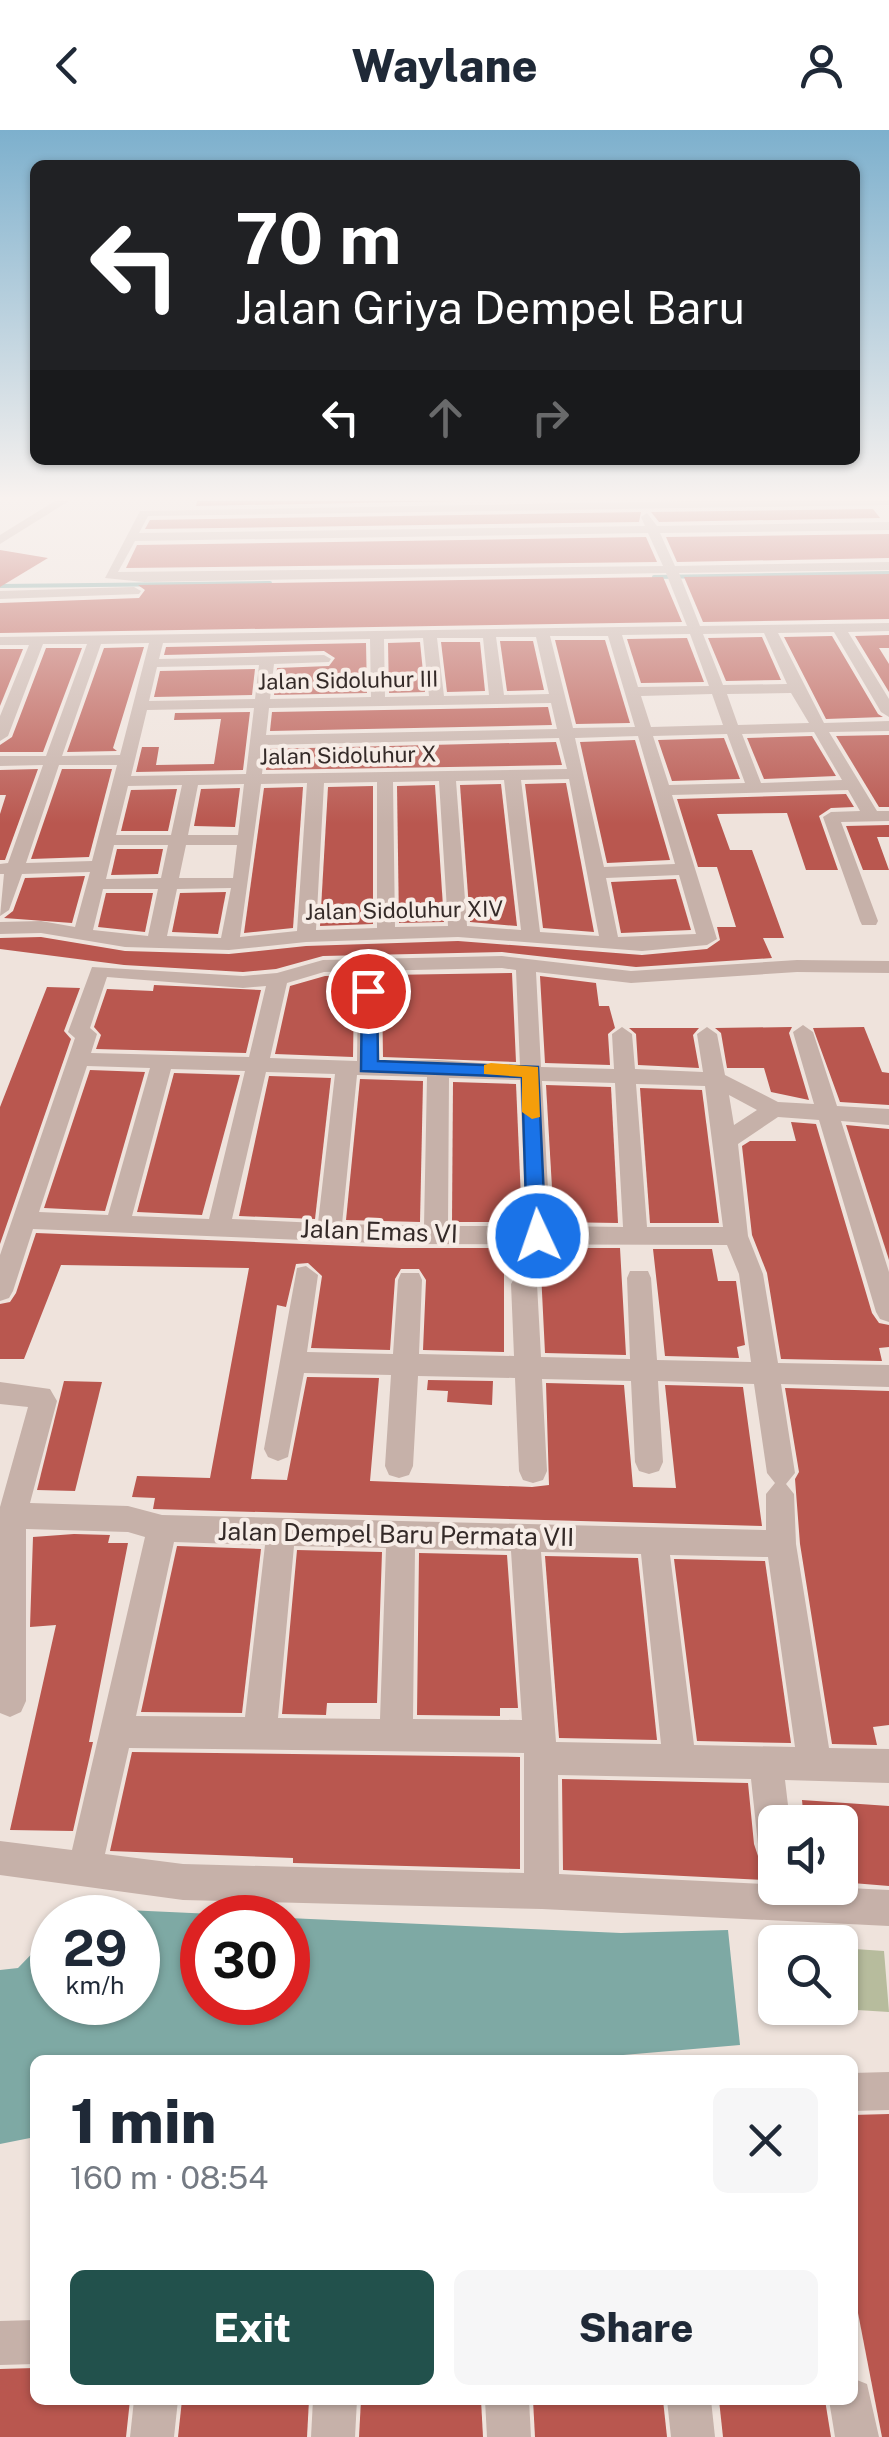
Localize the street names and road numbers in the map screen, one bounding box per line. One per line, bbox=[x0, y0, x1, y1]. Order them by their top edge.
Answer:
street label: Jalan Sidoluhur III bbox=[257, 665, 439, 695]
street label: Jalan Sidoluhur X bbox=[259, 740, 437, 770]
street label: Jalan Sidoluhur XIV bbox=[305, 895, 503, 925]
street label: Jalan Emas VI bbox=[300, 1213, 458, 1249]
street label: Jalan Dempel Baru Permata VII bbox=[217, 1516, 575, 1552]

